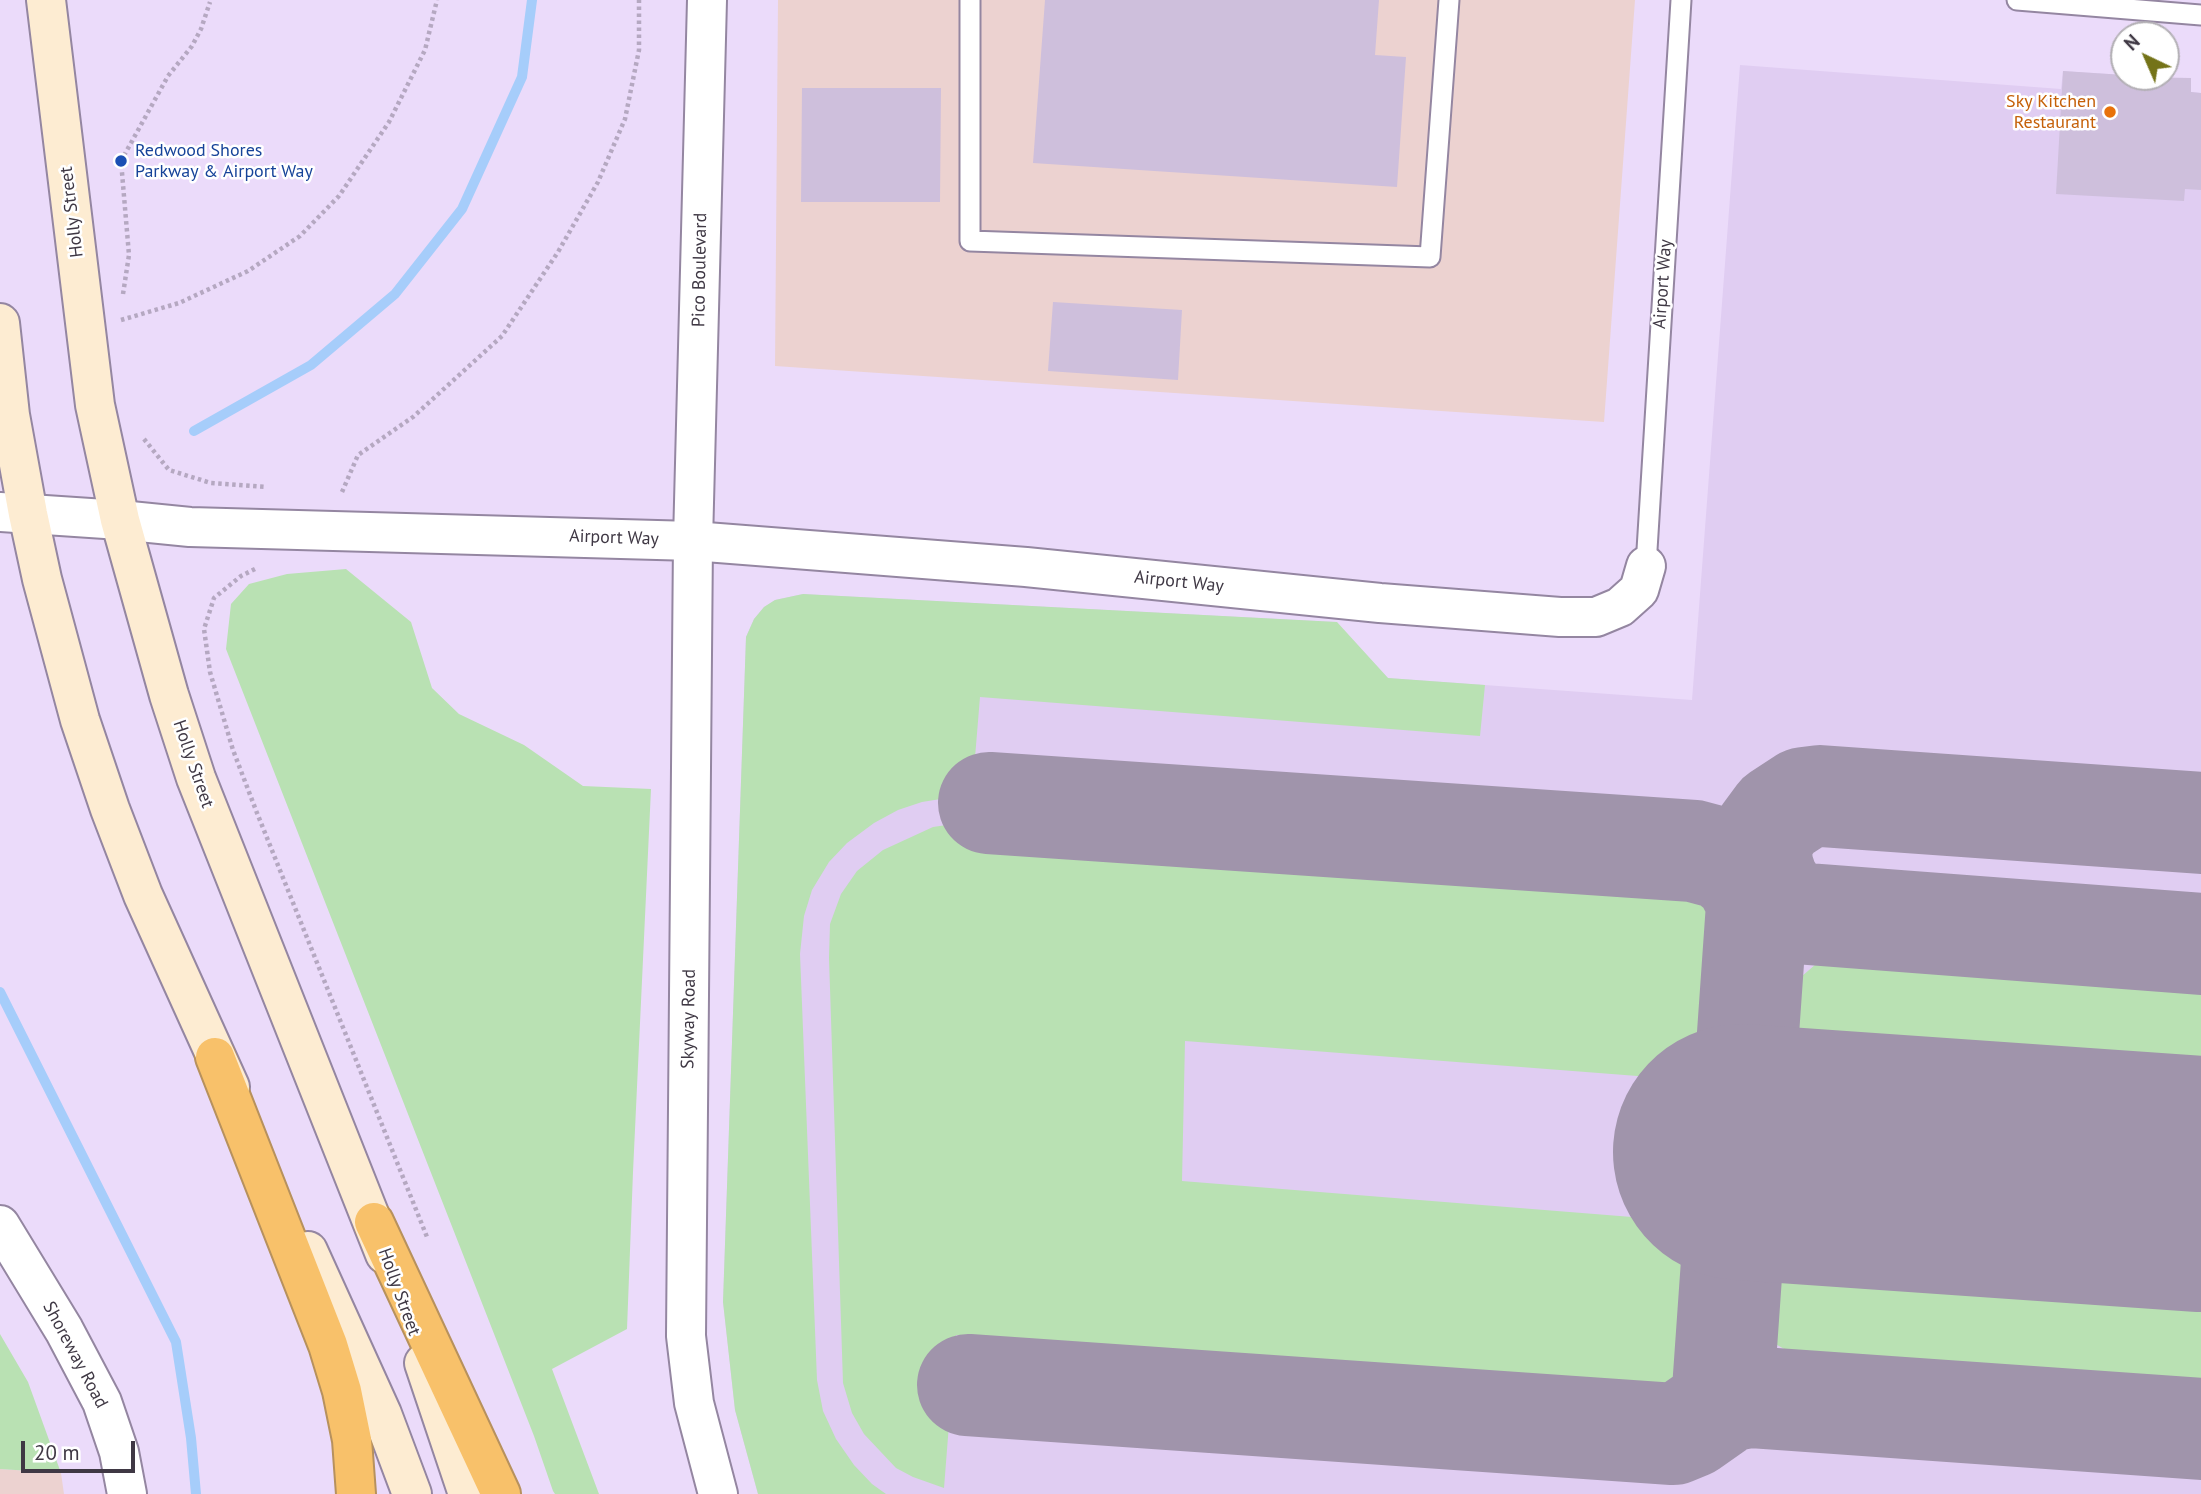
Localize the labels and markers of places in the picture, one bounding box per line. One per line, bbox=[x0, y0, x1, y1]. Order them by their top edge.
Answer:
place label: Sky Kitchen Restaurant bbox=[2006, 91, 2096, 134]
marker: Sky Kitchen Restaurant bbox=[2102, 104, 2118, 120]
place label: Redwood Shores Parkway & Airport Way bbox=[135, 140, 313, 182]
marker: Redwood Shores Parkway & Airport Way bbox=[113, 153, 129, 169]

